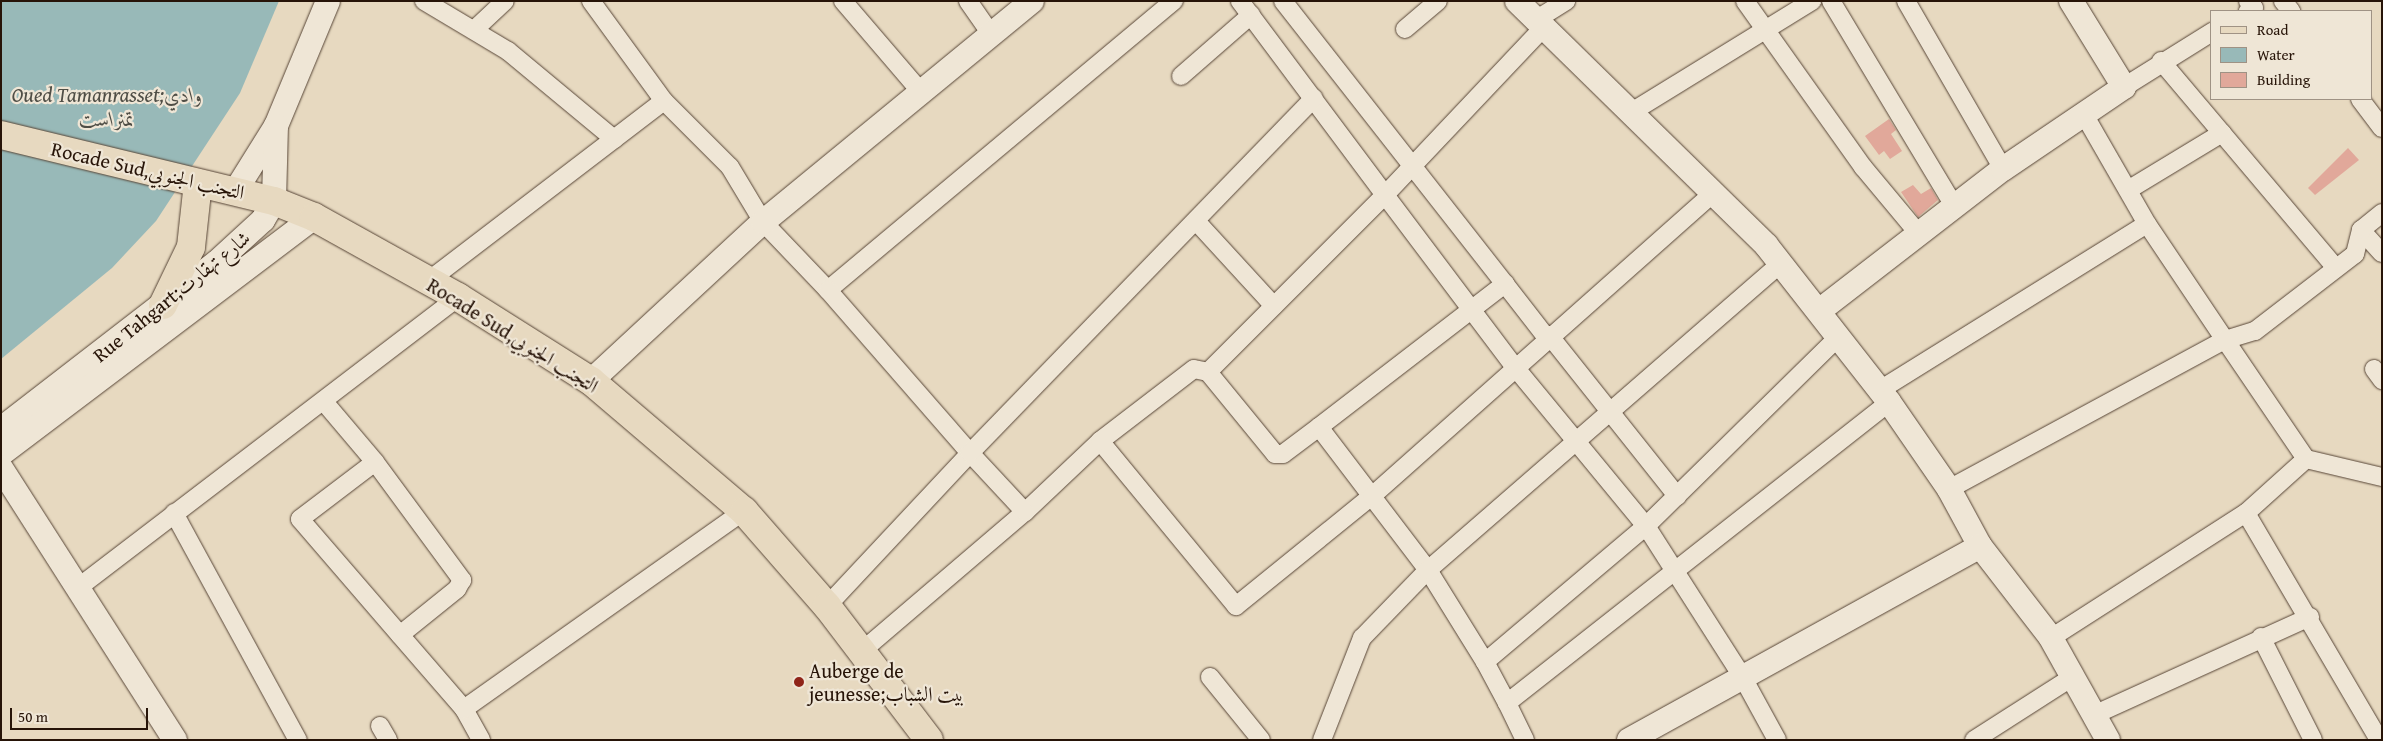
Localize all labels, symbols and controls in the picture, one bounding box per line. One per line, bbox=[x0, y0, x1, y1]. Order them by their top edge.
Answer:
legend bbox=[2210, 10, 2373, 100]
text: Road bbox=[2257, 19, 2288, 40]
text: Water bbox=[2257, 44, 2295, 65]
text: Building bbox=[2257, 69, 2310, 90]
water label: Oued Tamanrasset;وادي تمنراست bbox=[12, 82, 202, 132]
street label: Rocade Sud,التجنب الجنوبي bbox=[49, 136, 247, 204]
street label: Rue Tahgart;شارع تهقارت bbox=[88, 225, 254, 367]
street label: Rocade Sud,التجنب الجنوبي bbox=[423, 272, 603, 398]
place label: Auberge de jeunesse;بيت الشباب bbox=[809, 658, 964, 705]
marker: Auberge de jeunesse;بيت الشباب bbox=[793, 676, 805, 688]
scale bar bbox=[12, 698, 150, 730]
text: 50 m bbox=[18, 706, 48, 727]

